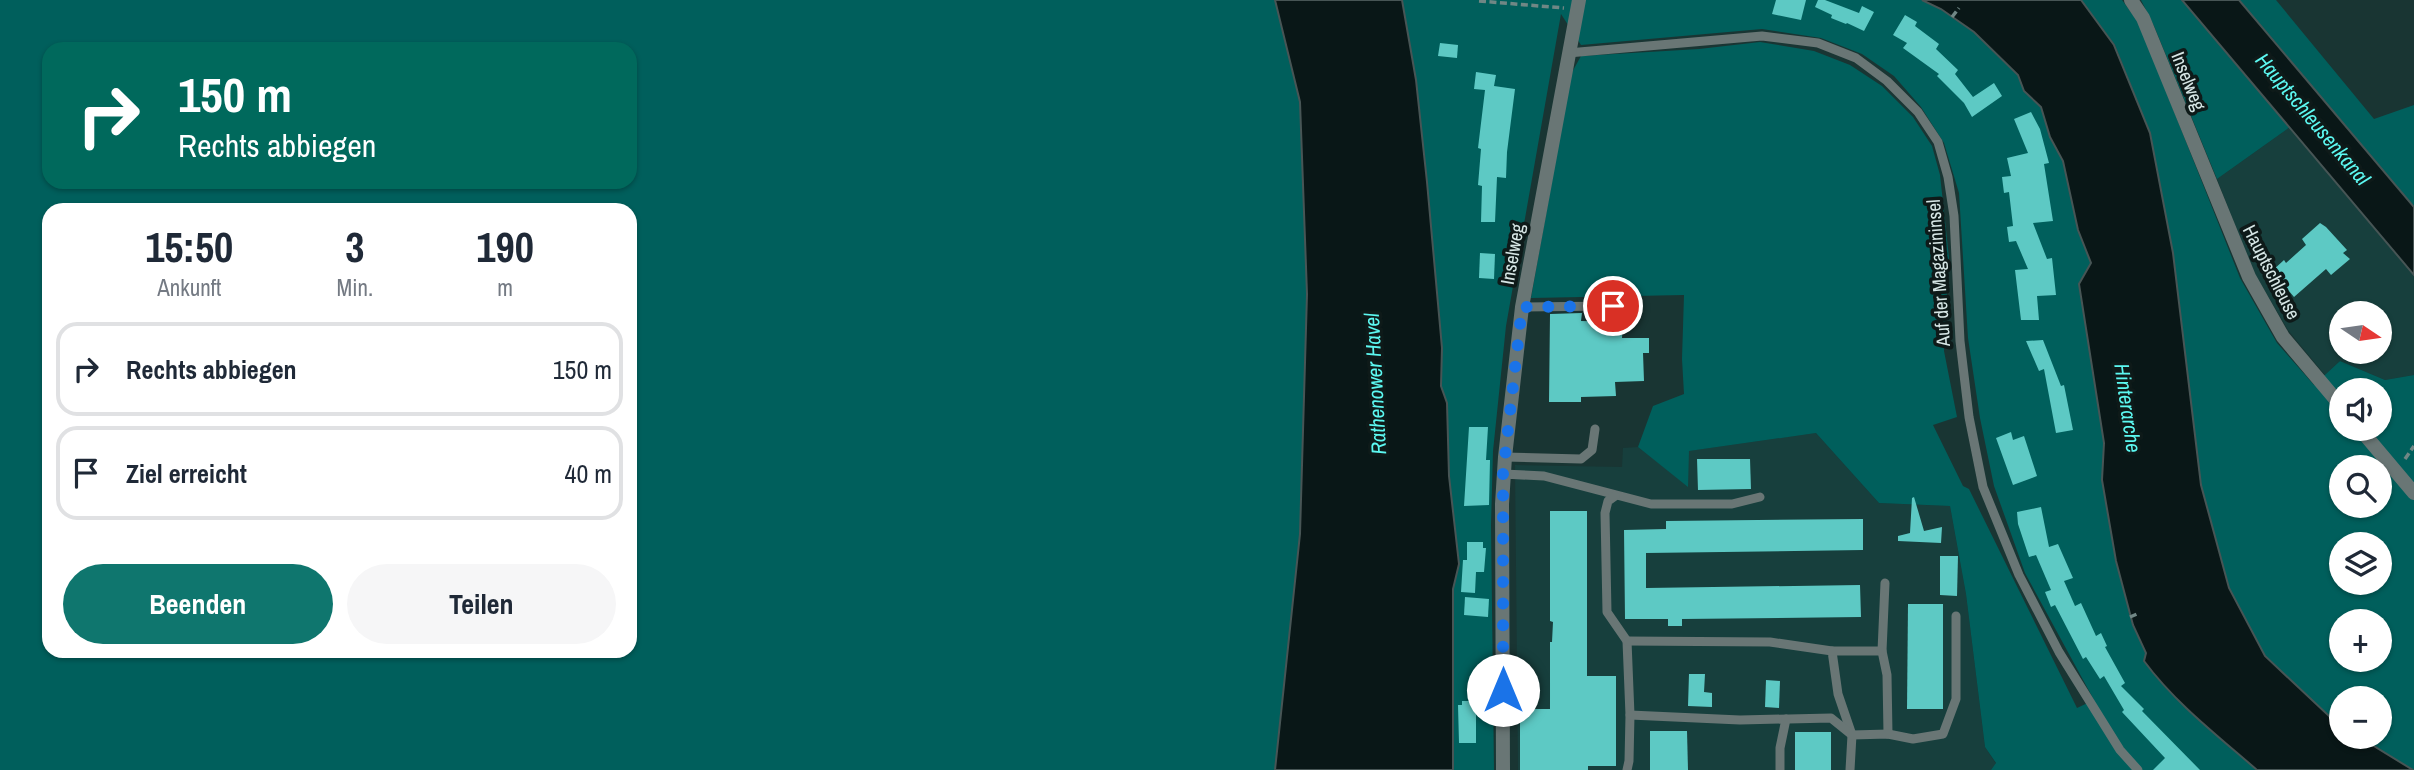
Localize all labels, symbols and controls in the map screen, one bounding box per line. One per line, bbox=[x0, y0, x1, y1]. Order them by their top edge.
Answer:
water label: Hauptschleusenkanal bbox=[2249, 47, 2378, 192]
street label: Inselweg bbox=[2165, 48, 2213, 115]
text: 150 m bbox=[178, 61, 292, 127]
icon: right bbox=[63, 70, 154, 161]
text: Rechts abbiegen bbox=[178, 124, 376, 167]
street label: Auf der Magazininsel bbox=[1920, 199, 1956, 348]
text: 15:50 bbox=[145, 219, 233, 275]
text: 3 bbox=[345, 219, 364, 275]
text: 190 bbox=[476, 219, 534, 275]
street label: Hauptschleuse bbox=[2237, 220, 2307, 324]
street label: Inselweg bbox=[1494, 221, 1530, 287]
text: Ankunft bbox=[157, 272, 221, 303]
text: Min. bbox=[336, 272, 373, 303]
text: m bbox=[497, 272, 513, 303]
pin bbox=[1583, 276, 1643, 336]
icon: arrive bbox=[1594, 287, 1632, 325]
north arrow bbox=[2329, 301, 2392, 364]
map controls bbox=[2329, 301, 2392, 749]
water label: Rathenower Havel bbox=[1357, 311, 1393, 455]
icon: right bbox=[67, 350, 105, 388]
text: Rechts abbiegen bbox=[126, 352, 297, 387]
text: 150 m bbox=[553, 352, 612, 387]
water label: Hinterarche bbox=[2107, 361, 2149, 455]
button: sound bbox=[2329, 378, 2392, 441]
icon: arrive bbox=[67, 454, 105, 492]
button: search bbox=[2329, 455, 2392, 518]
text: Ziel erreicht bbox=[126, 456, 247, 491]
text: 40 m bbox=[565, 456, 612, 491]
button: layers bbox=[2329, 532, 2392, 595]
button: Beenden bbox=[63, 564, 333, 644]
button: Teilen bbox=[347, 564, 616, 644]
button: + bbox=[2329, 609, 2392, 672]
position arrow bbox=[1466, 653, 1540, 727]
button: − bbox=[2329, 686, 2392, 749]

